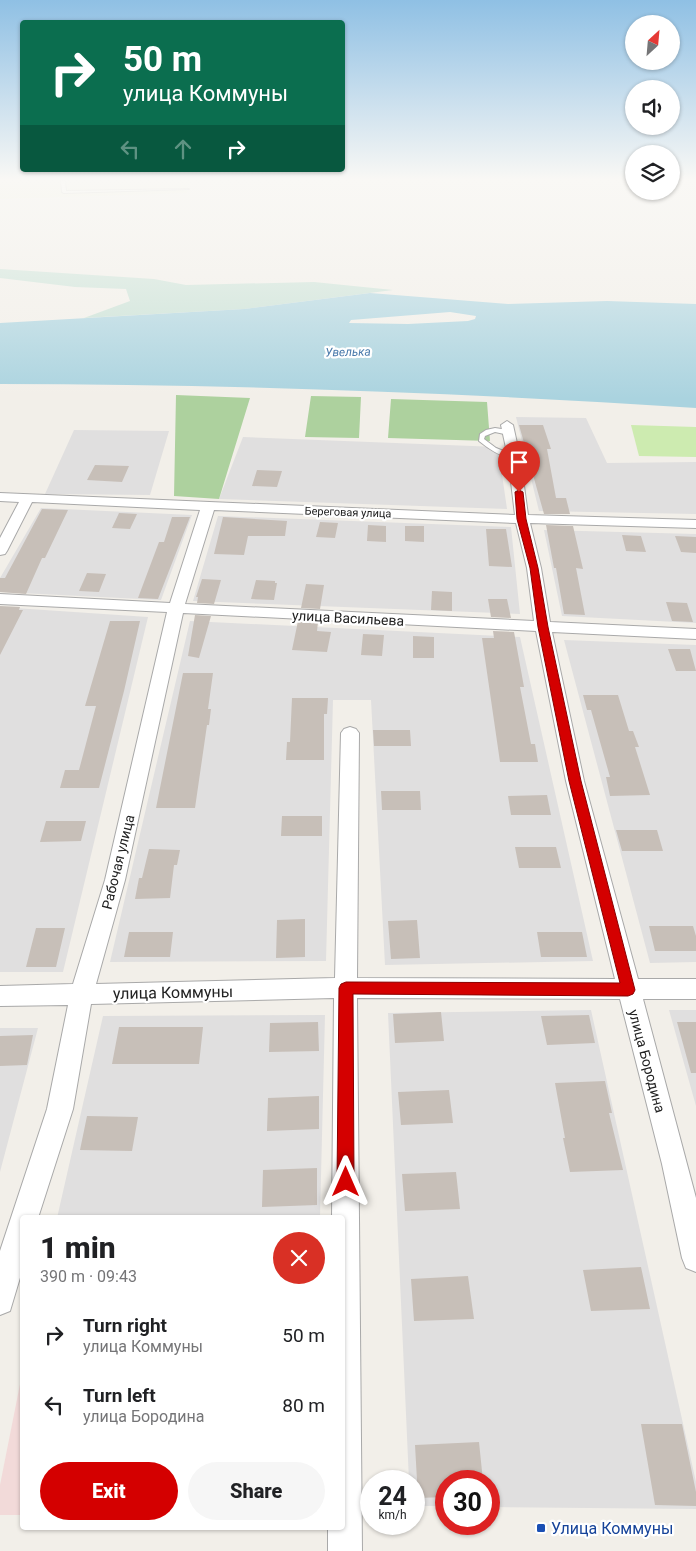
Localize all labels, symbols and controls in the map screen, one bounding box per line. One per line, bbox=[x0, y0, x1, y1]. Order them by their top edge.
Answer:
north arrow bbox=[625, 15, 680, 70]
map controls bbox=[625, 15, 680, 200]
text: 50 m bbox=[123, 39, 202, 80]
icon: right bbox=[40, 40, 105, 105]
button: sound bbox=[625, 80, 680, 135]
text: улица Коммуны bbox=[123, 81, 288, 106]
icon: left bbox=[116, 135, 144, 163]
icon: ahead bbox=[169, 135, 197, 163]
icon: right bbox=[222, 135, 250, 163]
button: layers bbox=[625, 145, 680, 200]
water label: Увелька bbox=[325, 345, 371, 359]
pin bbox=[498, 441, 540, 492]
icon: arrive bbox=[505, 448, 533, 476]
street label: Береговая улица bbox=[304, 504, 392, 521]
street label: улица Васильева bbox=[291, 607, 405, 629]
street label: Рабочая улица bbox=[99, 813, 137, 911]
street label: улица Коммуны bbox=[113, 982, 233, 1003]
street label: улица Бородина bbox=[626, 1008, 668, 1114]
position arrow bbox=[319, 1155, 371, 1207]
text: 1 min bbox=[40, 1230, 116, 1265]
button: close bbox=[273, 1232, 325, 1284]
text: 390 m · 09:43 bbox=[40, 1267, 137, 1286]
text: Turn right bbox=[83, 1314, 167, 1337]
icon: right bbox=[40, 1321, 68, 1349]
text: 50 m bbox=[282, 1324, 325, 1347]
text: улица Коммуны bbox=[83, 1337, 203, 1356]
text: Turn left bbox=[83, 1384, 156, 1407]
icon: left bbox=[40, 1391, 68, 1419]
text: 80 m bbox=[282, 1394, 325, 1417]
text: улица Бородина bbox=[83, 1407, 204, 1426]
button: Exit bbox=[40, 1462, 178, 1520]
button: Share bbox=[188, 1462, 325, 1520]
speed limit sign: 30 bbox=[435, 1470, 500, 1535]
text: 24 bbox=[378, 1482, 407, 1511]
text: km/h bbox=[378, 1508, 407, 1522]
place label: Улица Коммуны bbox=[551, 1519, 673, 1538]
marker: Улица Коммуны bbox=[535, 1522, 547, 1534]

